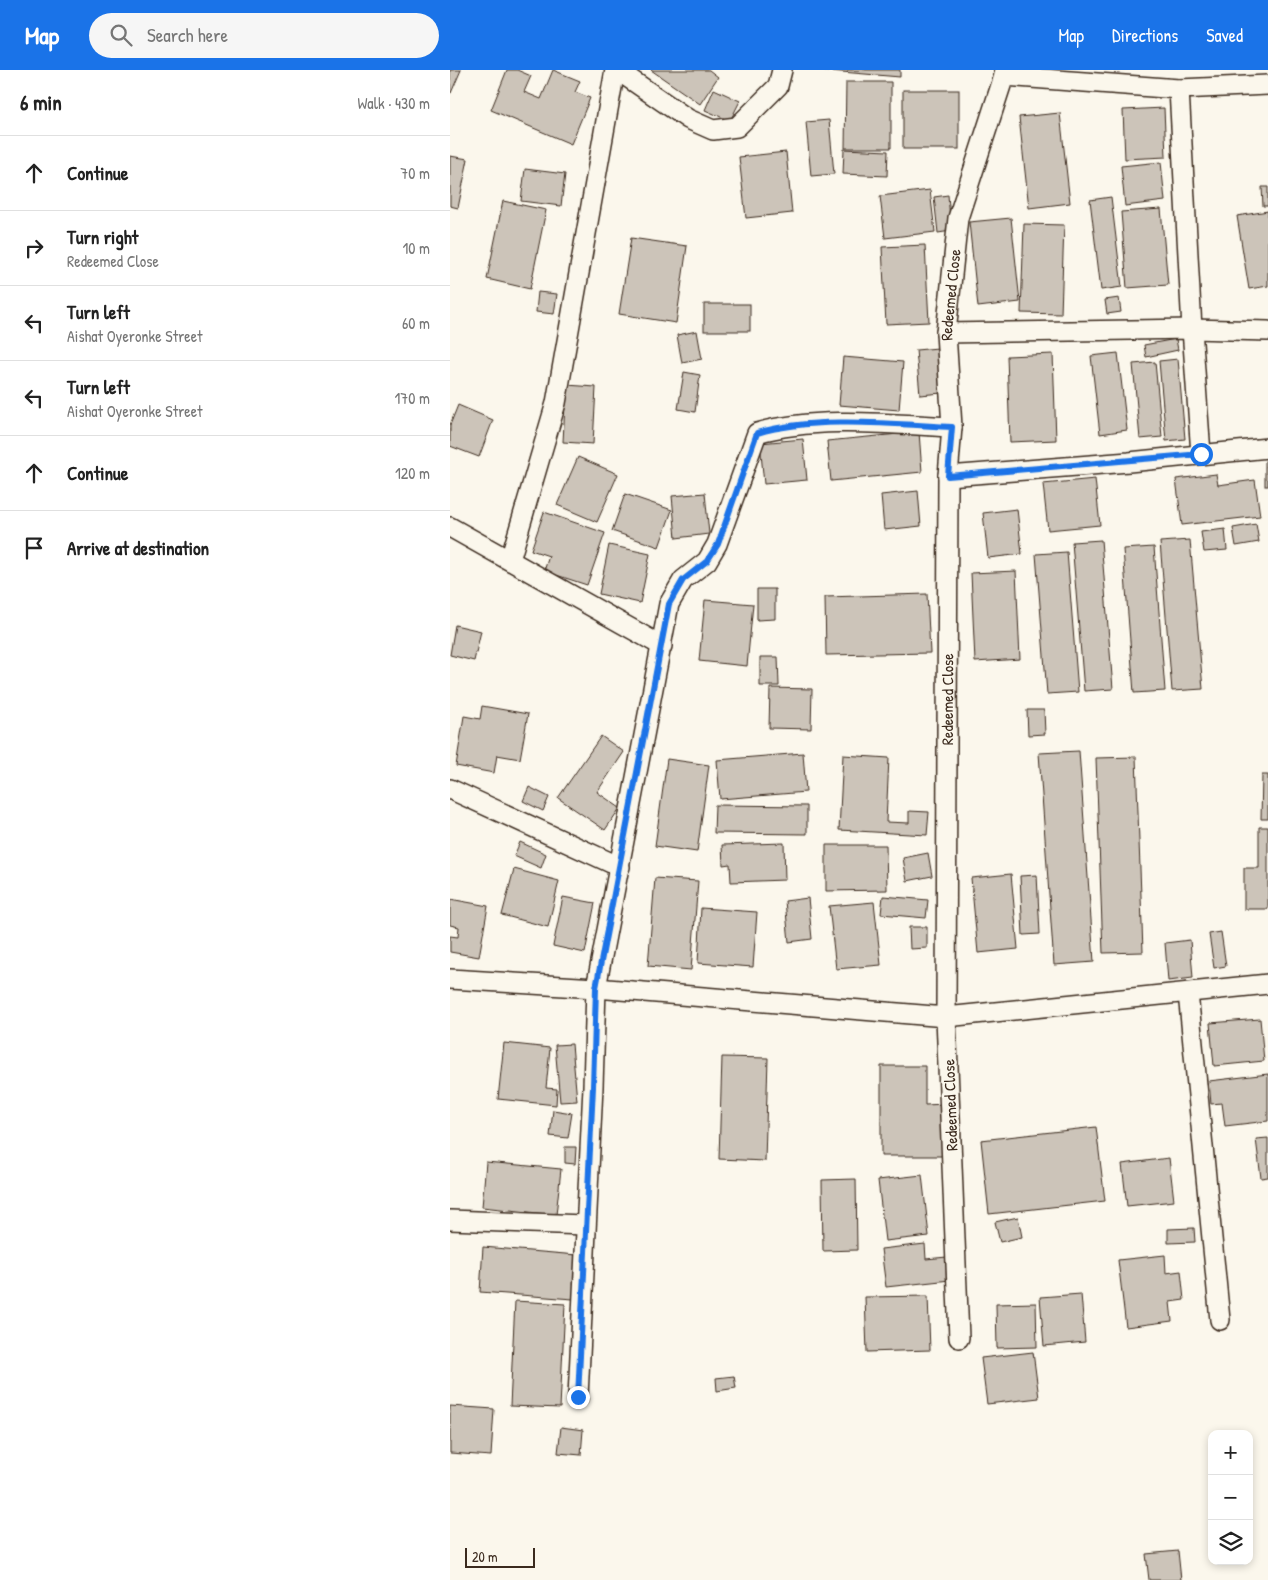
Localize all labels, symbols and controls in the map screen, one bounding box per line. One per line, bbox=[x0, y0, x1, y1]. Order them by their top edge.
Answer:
search box bbox=[89, 13, 439, 58]
text: Map bbox=[25, 19, 59, 51]
icon: search bbox=[107, 21, 135, 49]
text: Search here bbox=[147, 22, 228, 48]
text: Map bbox=[1059, 23, 1084, 48]
text: Directions bbox=[1112, 23, 1178, 48]
text: Saved bbox=[1206, 23, 1243, 48]
text: 6 min bbox=[20, 88, 62, 117]
text: Walk · 430 m bbox=[358, 92, 430, 114]
icon: ahead bbox=[20, 159, 48, 187]
text: Continue bbox=[67, 160, 128, 186]
text: 70 m bbox=[400, 162, 430, 184]
text: Turn right bbox=[67, 224, 138, 250]
icon: right bbox=[20, 234, 48, 262]
text: 10 m bbox=[402, 237, 430, 259]
street label: Redeemed Close bbox=[935, 247, 966, 341]
text: Redeemed Close bbox=[67, 250, 159, 272]
text: Turn left bbox=[67, 299, 130, 325]
icon: left bbox=[20, 309, 48, 337]
text: 60 m bbox=[402, 312, 430, 334]
text: Aishat Oyeronke Street bbox=[67, 325, 203, 347]
text: Turn left bbox=[67, 374, 130, 400]
icon: left bbox=[20, 384, 48, 412]
text: 170 m bbox=[395, 387, 430, 409]
text: Aishat Oyeronke Street bbox=[67, 400, 203, 422]
route start bbox=[1190, 443, 1213, 466]
icon: ahead bbox=[20, 459, 48, 487]
text: Continue bbox=[67, 460, 128, 486]
text: 120 m bbox=[395, 462, 430, 484]
icon: arrive bbox=[20, 534, 48, 562]
text: Arrive at destination bbox=[67, 535, 209, 561]
street label: Redeemed Close bbox=[936, 653, 958, 745]
street label: Redeemed Close bbox=[937, 1058, 963, 1151]
route end bbox=[567, 1386, 590, 1409]
map controls bbox=[1208, 1430, 1253, 1565]
button: + bbox=[1208, 1430, 1253, 1475]
button: − bbox=[1208, 1475, 1253, 1520]
button: layers bbox=[1208, 1520, 1253, 1565]
scale bar bbox=[465, 1545, 535, 1568]
text: 20 m bbox=[472, 1547, 498, 1566]

